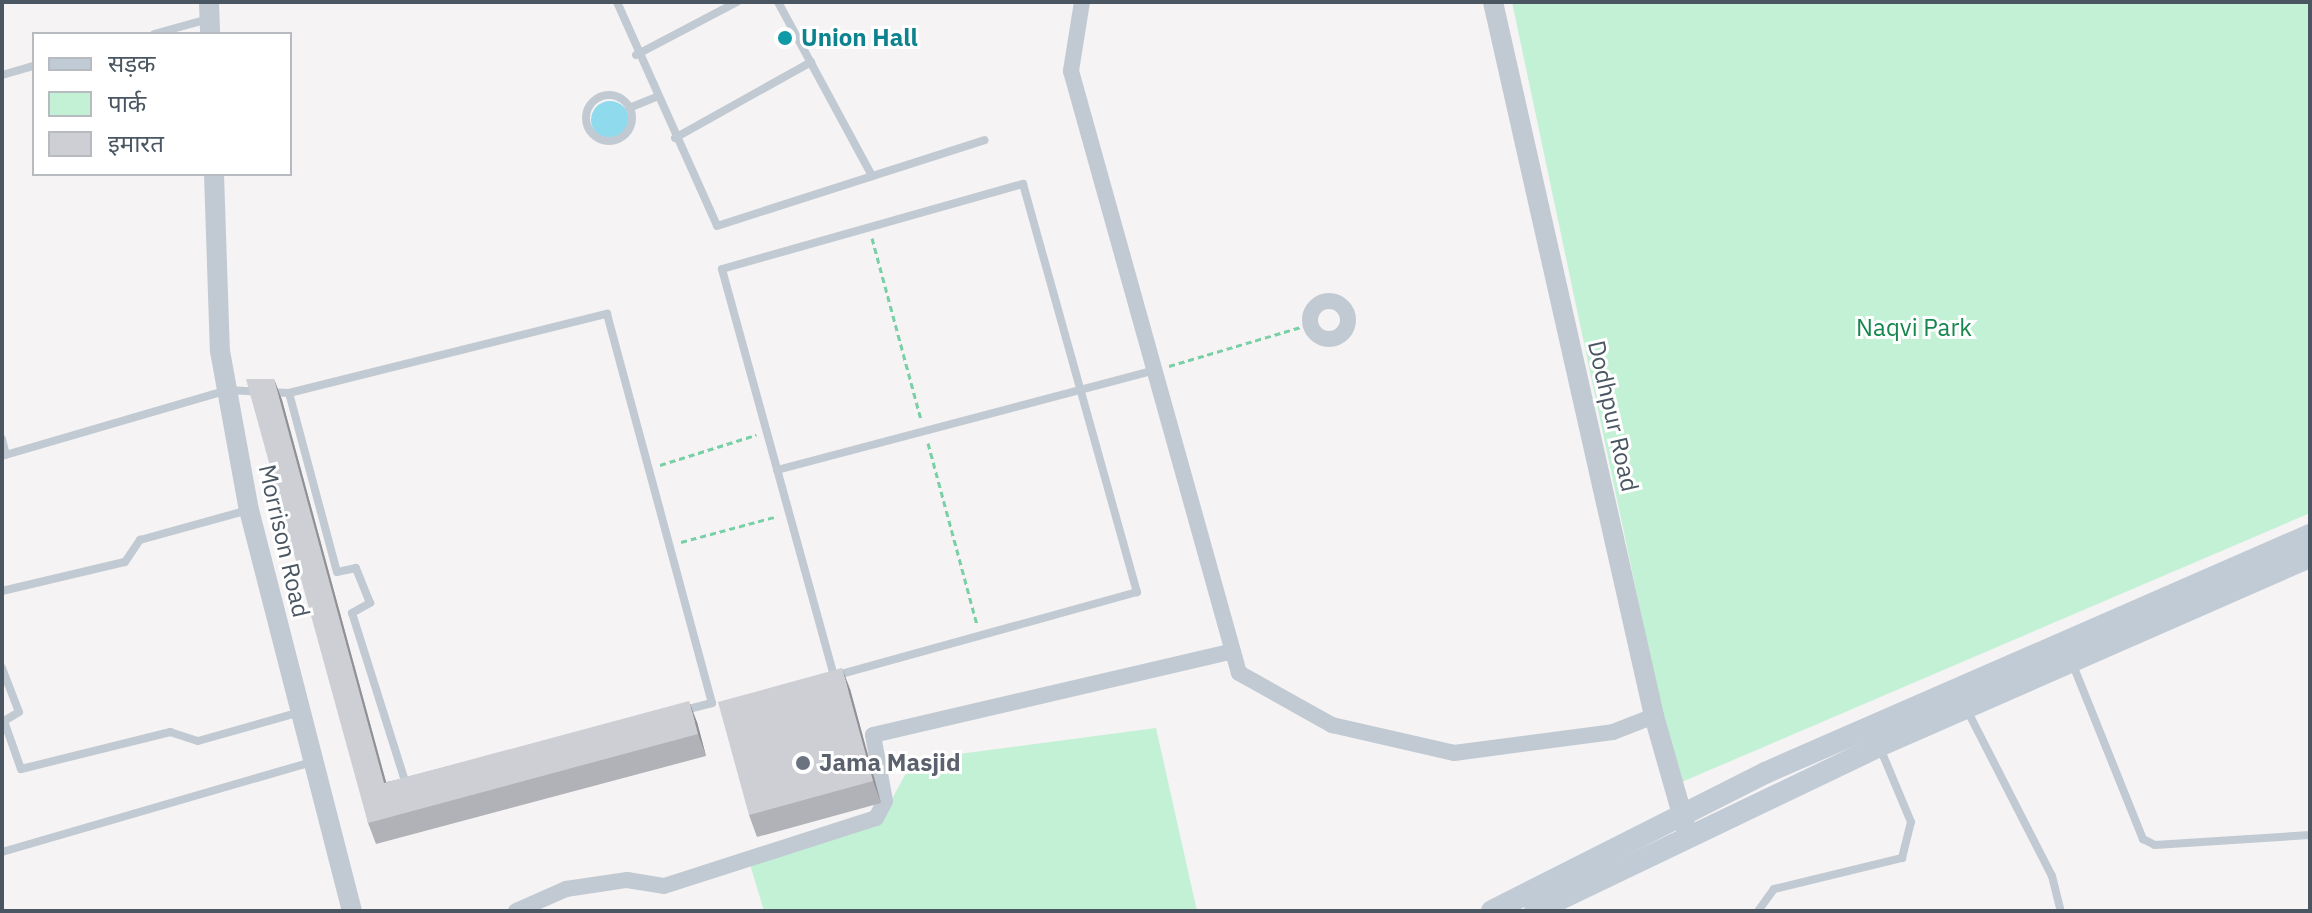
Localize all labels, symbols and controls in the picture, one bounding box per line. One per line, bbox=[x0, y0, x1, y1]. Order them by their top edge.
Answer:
place label: Union Hall bbox=[801, 24, 918, 52]
marker: Union Hall bbox=[776, 29, 794, 47]
legend bbox=[32, 32, 292, 176]
text: सड़क bbox=[108, 47, 156, 79]
text: पार्क bbox=[108, 87, 146, 119]
text: इमारत bbox=[108, 127, 164, 159]
park label: Naqvi Park bbox=[1856, 314, 1972, 342]
street label: Dodhpur Road bbox=[1582, 338, 1644, 494]
street label: Morrison Road bbox=[252, 462, 316, 620]
place label: Jama Masjid bbox=[819, 749, 961, 777]
marker: Jama Masjid bbox=[794, 754, 812, 772]

